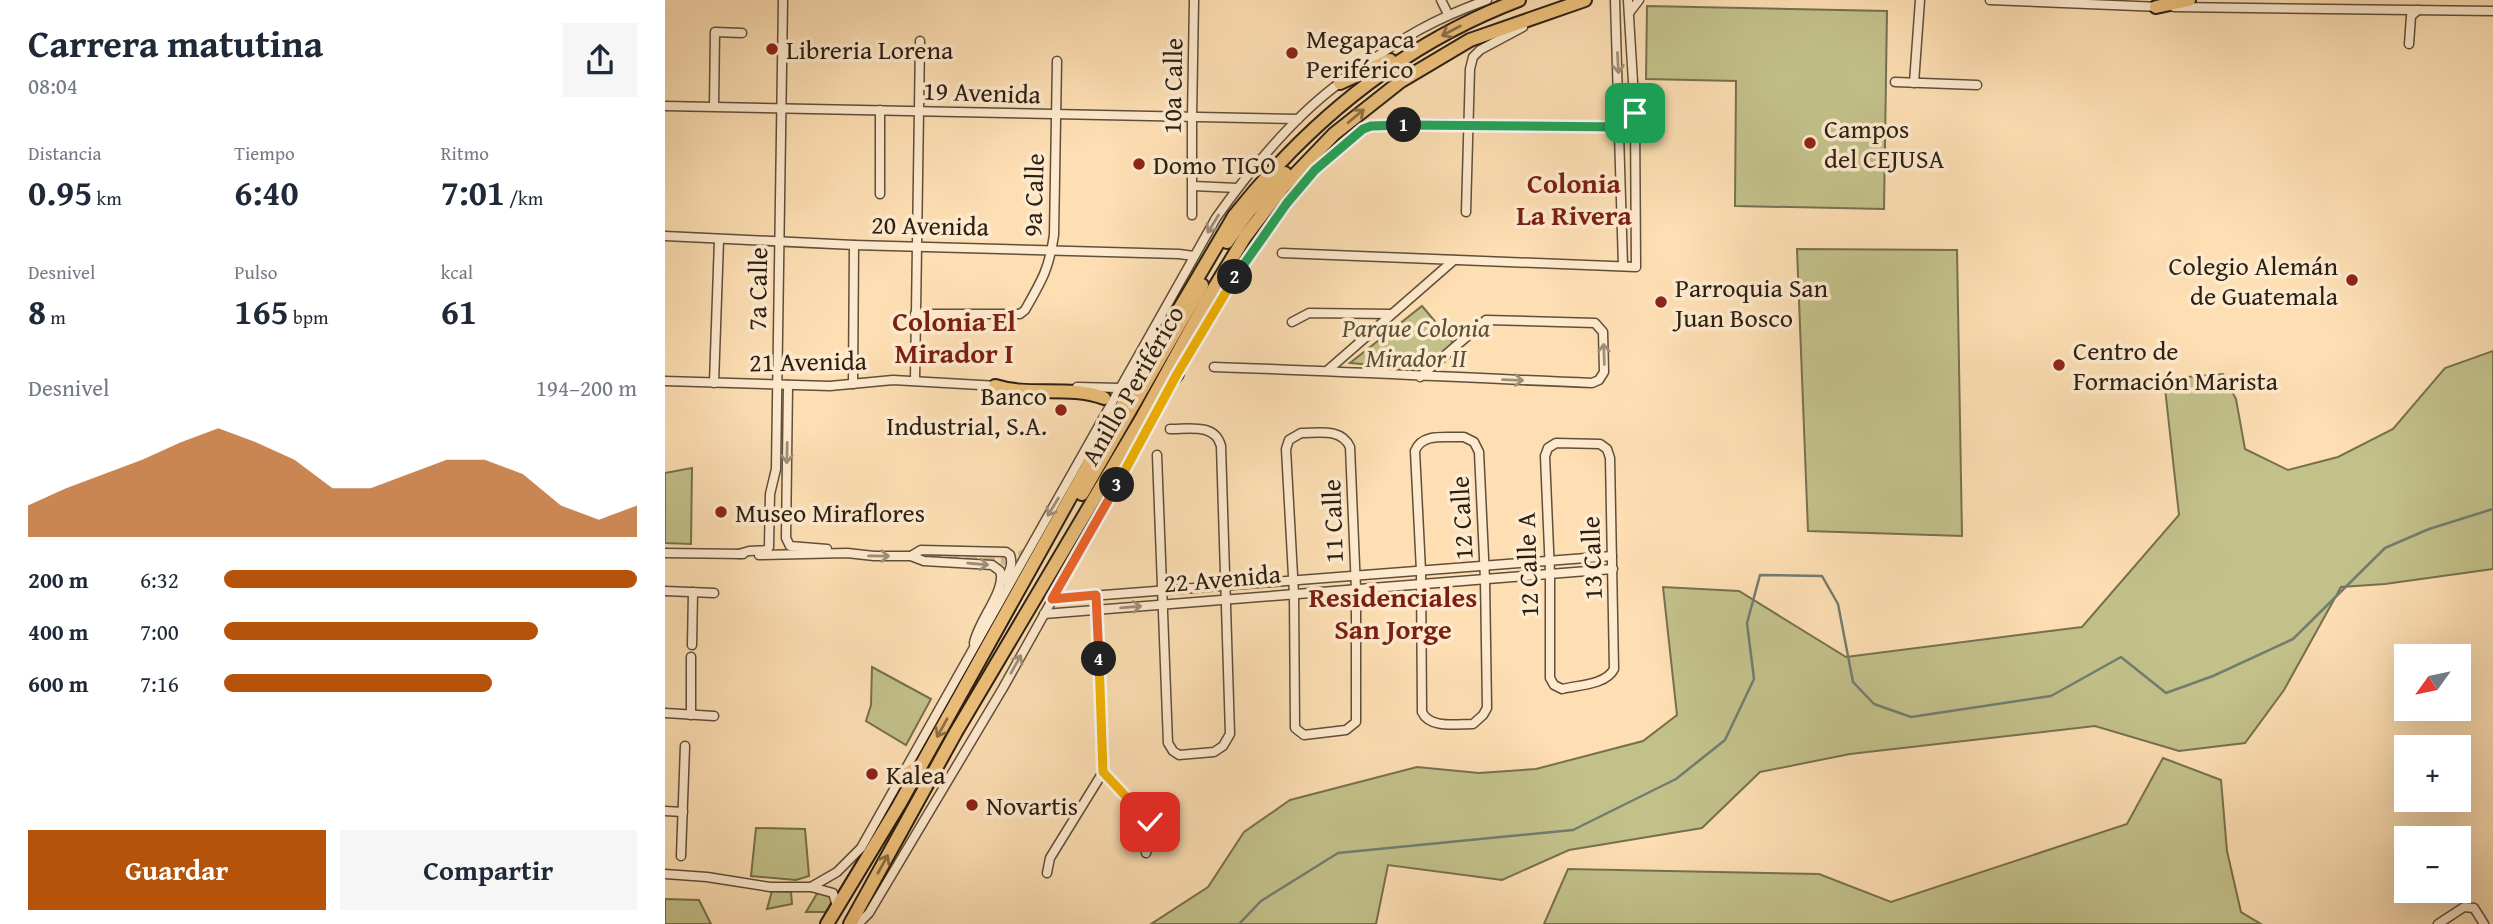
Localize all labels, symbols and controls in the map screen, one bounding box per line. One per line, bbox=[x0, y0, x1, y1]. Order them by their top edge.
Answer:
text: Carrera matutina bbox=[28, 15, 323, 71]
place label: Megapaca Periférico bbox=[1306, 19, 1416, 88]
button: share bbox=[563, 23, 637, 97]
one-way arrow bbox=[1441, 24, 1462, 38]
place label: Libreria Lorena bbox=[786, 30, 954, 69]
street label: 10a Calle bbox=[1152, 38, 1192, 134]
marker: Libreria Lorena bbox=[764, 41, 780, 57]
marker: Megapaca Periférico bbox=[1284, 45, 1300, 61]
one-way arrow bbox=[1611, 52, 1624, 75]
text: 08:04 bbox=[28, 69, 78, 102]
street label: 19 Avenida bbox=[922, 70, 1042, 114]
pin bbox=[1605, 83, 1665, 143]
icon: arrive bbox=[1616, 94, 1654, 132]
one-way arrow bbox=[1346, 108, 1364, 124]
pin: 1 bbox=[1387, 108, 1421, 142]
place label: Campos del CEJUSA bbox=[1824, 109, 1944, 178]
text: 1 bbox=[1399, 110, 1408, 138]
marker: Campos del CEJUSA bbox=[1802, 135, 1818, 151]
text: Distancia bbox=[28, 139, 102, 167]
text: Tiempo bbox=[234, 139, 295, 167]
text: Ritmo bbox=[441, 139, 489, 167]
place label: Domo TIGO bbox=[1153, 145, 1276, 184]
street label: 9a Calle bbox=[1012, 152, 1054, 238]
marker: Domo TIGO bbox=[1131, 156, 1147, 172]
district label: Colonia La Rivera bbox=[1516, 162, 1632, 235]
text: 0.95 bbox=[28, 167, 92, 218]
text: 6:40 bbox=[234, 167, 299, 218]
text: 7:01 bbox=[441, 167, 505, 218]
text: km bbox=[92, 184, 122, 212]
text: /km bbox=[505, 184, 543, 212]
street label: 20 Avenida bbox=[871, 204, 990, 246]
one-way arrow bbox=[1205, 214, 1220, 233]
place label: Colegio Alemán de Guatemala bbox=[2168, 246, 2339, 315]
street label: 7a Calle bbox=[737, 247, 777, 331]
text: Desnivel bbox=[28, 258, 95, 286]
text: Pulso bbox=[234, 258, 277, 286]
text: kcal bbox=[441, 258, 473, 286]
pin: 2 bbox=[1217, 260, 1253, 294]
text: 2 bbox=[1230, 262, 1239, 290]
place label: Parroquia San Juan Bosco bbox=[1672, 268, 1829, 337]
marker: Colegio Alemán de Guatemala bbox=[2344, 272, 2360, 288]
text: 8 bbox=[28, 286, 46, 337]
text: 165 bbox=[234, 286, 289, 337]
text: 61 bbox=[441, 286, 477, 337]
marker: Parroquia San Juan Bosco bbox=[1653, 294, 1669, 310]
street label: Anillo Periférico bbox=[1070, 298, 1194, 472]
district label: Colonia El Mirador I bbox=[892, 300, 1016, 373]
text: m bbox=[46, 303, 66, 331]
text: bpm bbox=[289, 303, 329, 331]
park label: Parque Colonia Mirador II bbox=[1341, 308, 1490, 377]
place label: Centro de Formación Marista bbox=[2073, 331, 2279, 400]
street label: 21 Avenida bbox=[749, 340, 868, 382]
one-way arrow bbox=[1597, 342, 1610, 365]
marker: Centro de Formación Marista bbox=[2051, 357, 2067, 373]
text: Desnivel bbox=[28, 371, 109, 404]
text: 194–200 m bbox=[536, 371, 637, 404]
one-way arrow bbox=[1501, 374, 1524, 387]
place label: Banco Industrial, S.A. bbox=[886, 376, 1047, 445]
marker: Banco Industrial, S.A. bbox=[1053, 402, 1069, 418]
one-way arrow bbox=[780, 441, 794, 464]
pin: 3 bbox=[1099, 468, 1135, 503]
text: 3 bbox=[1112, 470, 1121, 498]
street label: 12 Calle bbox=[1439, 475, 1483, 561]
street label: 11 Calle bbox=[1311, 478, 1353, 564]
place label: Museo Miraflores bbox=[735, 493, 925, 532]
one-way arrow bbox=[1046, 497, 1060, 517]
marker: Museo Miraflores bbox=[713, 504, 729, 520]
street label: 12 Calle A bbox=[1506, 511, 1548, 618]
street label: 13 Calle bbox=[1570, 515, 1612, 601]
one-way arrow bbox=[867, 549, 890, 563]
street label: 22 Avenida bbox=[1162, 553, 1283, 603]
one-way arrow bbox=[966, 558, 989, 571]
text: 200 m bbox=[28, 563, 89, 596]
text: 6:32 bbox=[140, 563, 179, 596]
district label: Residenciales San Jorge bbox=[1309, 576, 1477, 649]
one-way arrow bbox=[1119, 600, 1141, 613]
text: 400 m bbox=[28, 615, 89, 648]
text: 7:00 bbox=[140, 615, 179, 648]
pin: 4 bbox=[1081, 642, 1117, 676]
text: 4 bbox=[1094, 644, 1103, 672]
north arrow bbox=[2394, 644, 2471, 721]
map controls bbox=[2394, 644, 2471, 903]
one-way arrow bbox=[1010, 654, 1023, 675]
text: 600 m bbox=[28, 667, 89, 700]
text: 7:16 bbox=[140, 667, 179, 700]
one-way arrow bbox=[935, 718, 949, 738]
button: + bbox=[2394, 735, 2471, 812]
place label: Kalea bbox=[886, 755, 946, 794]
marker: Kalea bbox=[864, 766, 880, 782]
place label: Novartis bbox=[986, 786, 1078, 825]
pin bbox=[1120, 792, 1180, 852]
marker: Novartis bbox=[964, 797, 980, 813]
icon: check bbox=[1131, 803, 1169, 841]
button: − bbox=[2394, 826, 2471, 903]
button: Guardar bbox=[28, 830, 326, 910]
button: Compartir bbox=[340, 830, 637, 910]
one-way arrow bbox=[876, 855, 890, 875]

